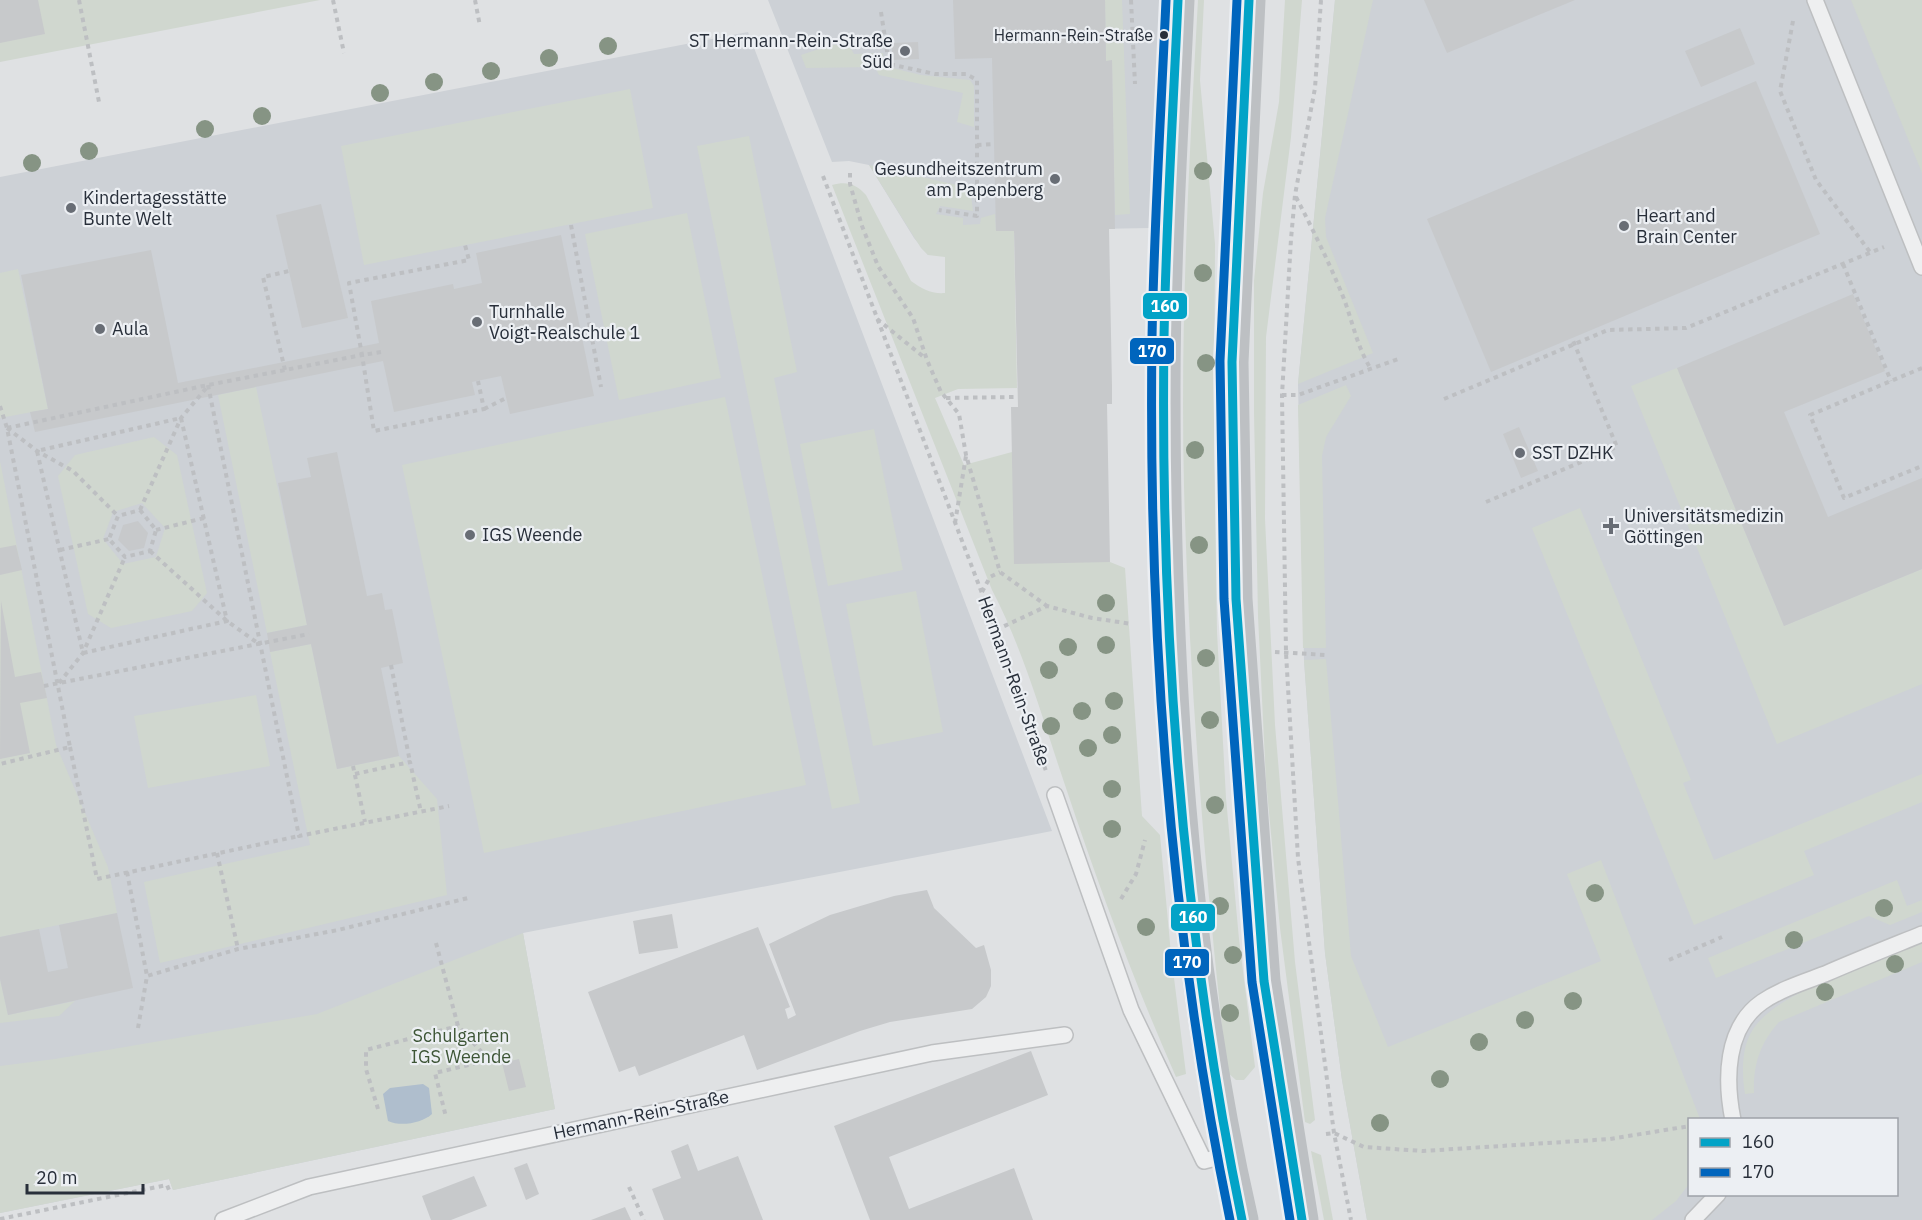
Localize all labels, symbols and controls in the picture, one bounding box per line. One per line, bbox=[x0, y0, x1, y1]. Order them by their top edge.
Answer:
place label: Hermann-Rein-Straße bbox=[994, 25, 1153, 45]
place label: ST Hermann-Rein-Straße Süd bbox=[689, 29, 893, 73]
marker: Hermann-Rein-Straße bbox=[1158, 29, 1170, 41]
marker: ST Hermann-Rein-Straße Süd bbox=[898, 44, 912, 58]
place label: Gesundheitszentrum am Papenberg bbox=[874, 157, 1043, 201]
marker: Gesundheitszentrum am Papenberg bbox=[1048, 172, 1062, 186]
place label: Kindertagesstätte Bunte Welt bbox=[83, 186, 227, 230]
marker: Kindertagesstätte Bunte Welt bbox=[64, 201, 78, 215]
place label: Heart and Brain Center bbox=[1636, 204, 1737, 248]
marker: Heart and Brain Center bbox=[1617, 219, 1631, 233]
line badge: 160 bbox=[1142, 292, 1188, 320]
text: 160 bbox=[1151, 296, 1180, 316]
place label: Turnhalle Voigt-Realschule 1 bbox=[489, 300, 640, 344]
marker: Turnhalle Voigt-Realschule 1 bbox=[470, 315, 484, 329]
place label: Aula bbox=[112, 317, 149, 340]
marker: Aula bbox=[93, 322, 107, 336]
line badge: 170 bbox=[1129, 337, 1175, 365]
text: 170 bbox=[1138, 341, 1167, 361]
place label: SST DZHK bbox=[1532, 441, 1614, 464]
marker: SST DZHK bbox=[1513, 446, 1527, 460]
place label: Universitätsmedizin Göttingen bbox=[1624, 504, 1784, 548]
marker: Universitätsmedizin Göttingen bbox=[1602, 517, 1620, 535]
place label: IGS Weende bbox=[482, 523, 583, 546]
marker: IGS Weende bbox=[463, 528, 477, 542]
street label: Hermann-Rein-Straße bbox=[973, 593, 1056, 769]
line badge: 160 bbox=[1170, 903, 1216, 932]
text: 160 bbox=[1179, 907, 1208, 927]
line badge: 170 bbox=[1164, 948, 1210, 977]
text: 170 bbox=[1173, 952, 1202, 972]
park label: Schulgarten IGS Weende bbox=[411, 1024, 511, 1068]
street label: Hermann-Rein-Straße bbox=[551, 1085, 731, 1144]
legend bbox=[1688, 1118, 1898, 1196]
text: 160 bbox=[1742, 1130, 1774, 1153]
scale bar bbox=[27, 1157, 142, 1195]
text: 170 bbox=[1742, 1160, 1774, 1183]
text: 20 m bbox=[36, 1166, 78, 1189]

